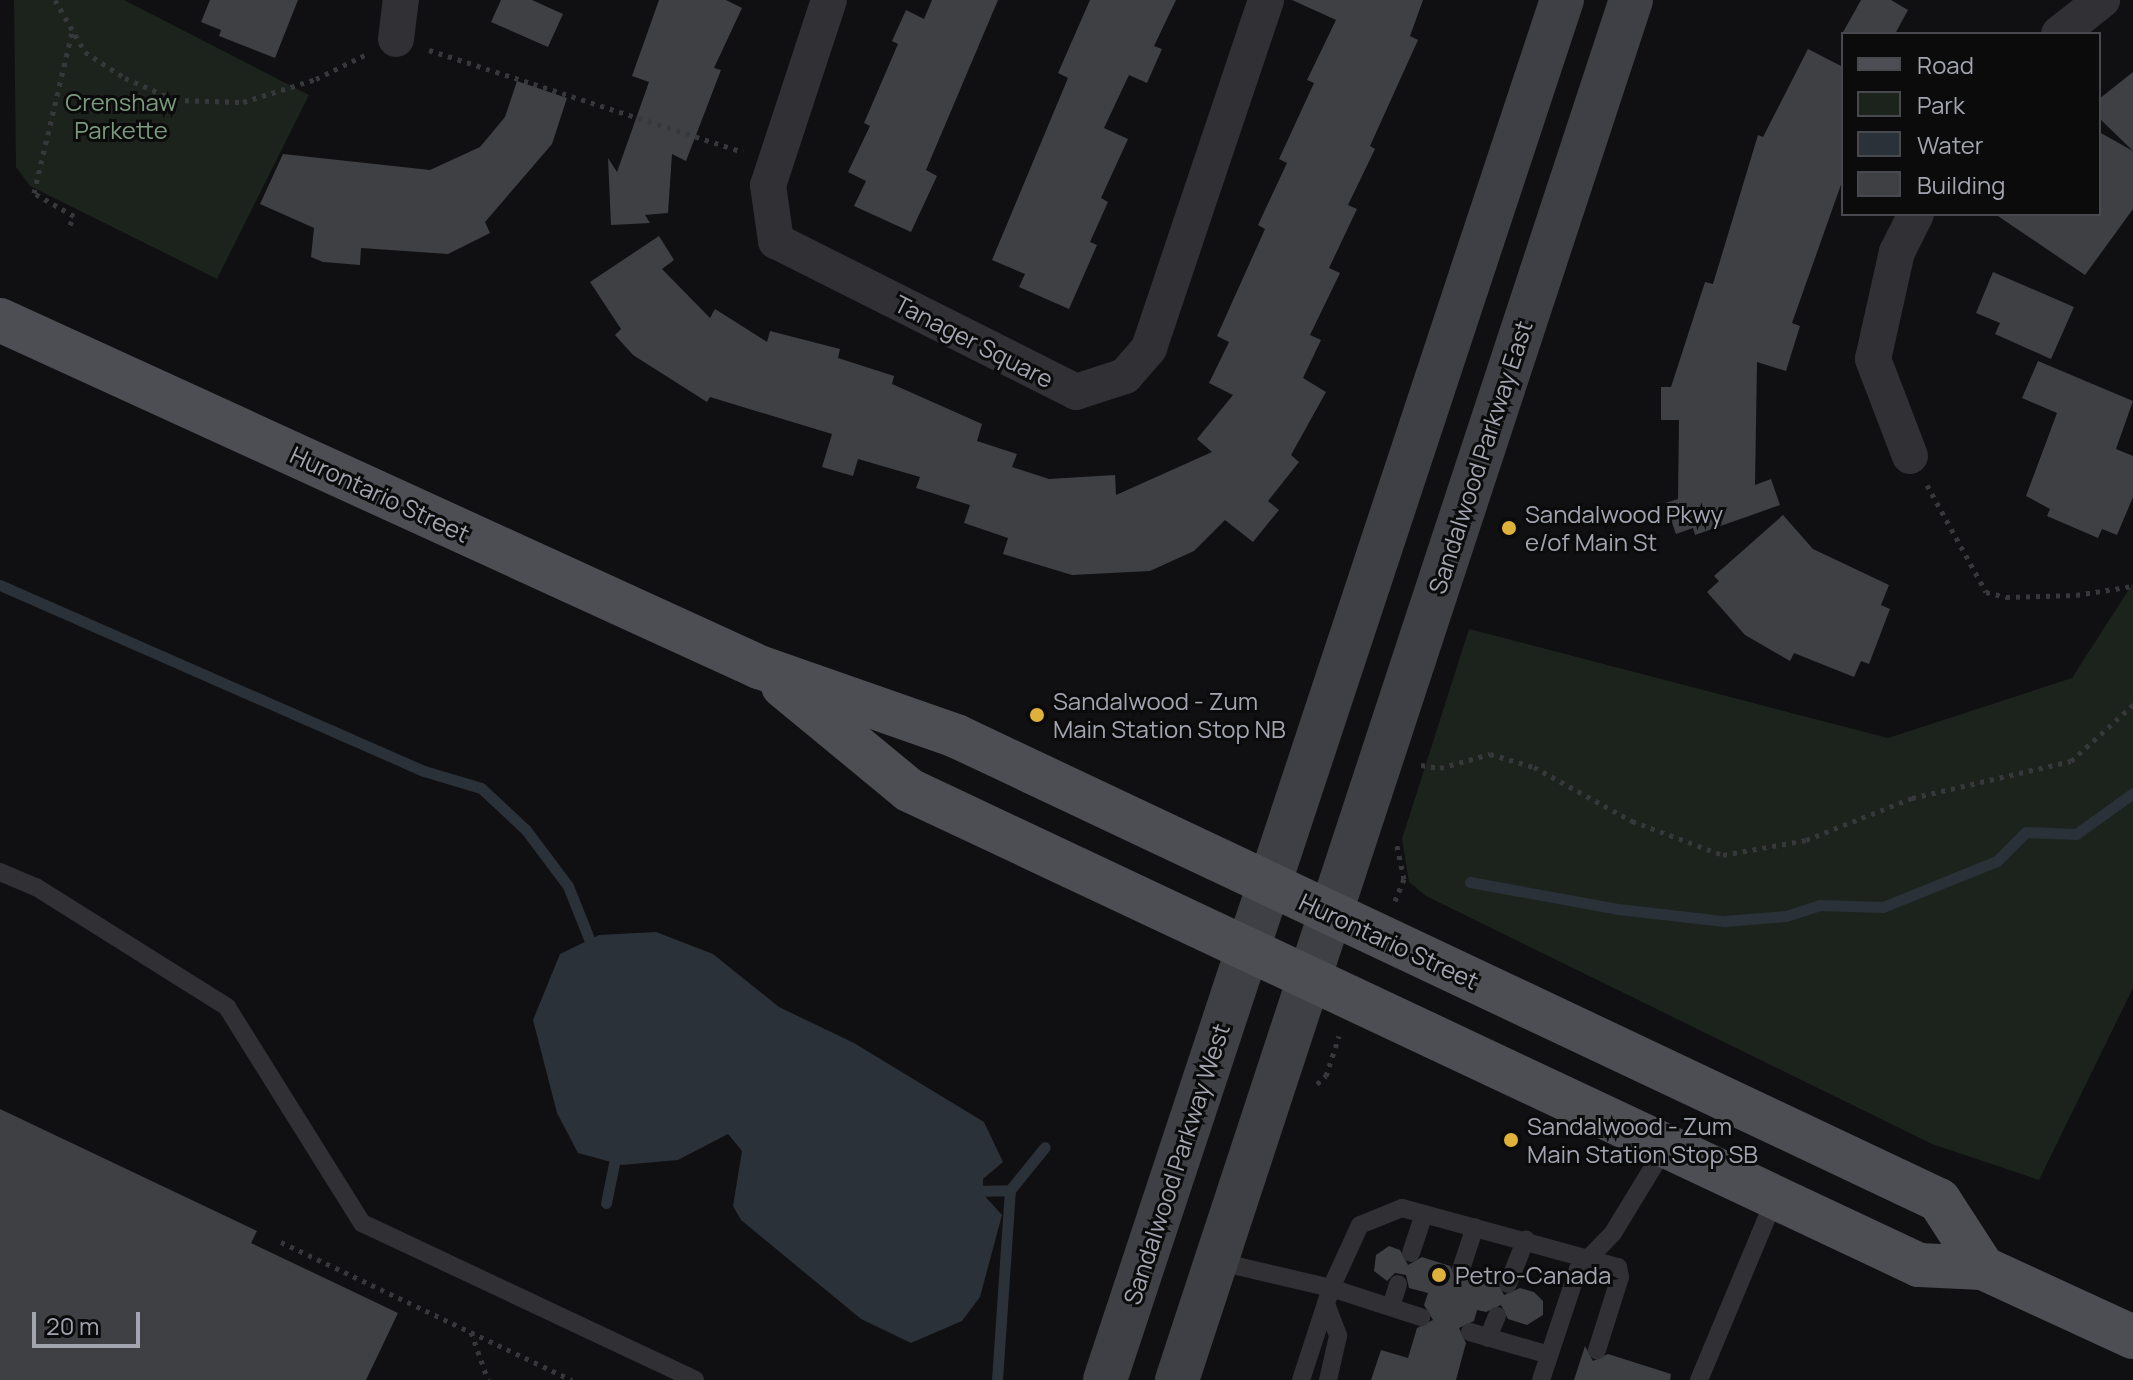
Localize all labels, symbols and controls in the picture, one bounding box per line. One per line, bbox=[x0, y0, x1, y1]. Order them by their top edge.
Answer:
legend bbox=[1841, 32, 2101, 216]
text: Road bbox=[1917, 48, 1974, 81]
park label: Crenshaw Parkette bbox=[65, 88, 177, 144]
text: Park bbox=[1917, 88, 1965, 121]
text: Water bbox=[1917, 128, 1984, 161]
text: Building bbox=[1917, 168, 2005, 201]
street label: Tanager Square bbox=[890, 289, 1058, 393]
street label: Sandalwood Parkway East bbox=[1422, 317, 1538, 597]
street label: Hurontario Street bbox=[286, 440, 474, 548]
place label: Sandalwood Pkwy e/of Main St bbox=[1525, 500, 1723, 556]
marker: Sandalwood Pkwy e/of Main St bbox=[1500, 519, 1518, 537]
place label: Sandalwood - Zum Main Station Stop NB bbox=[1053, 687, 1286, 743]
marker: Sandalwood - Zum Main Station Stop NB bbox=[1028, 706, 1046, 724]
street label: Hurontario Street bbox=[1295, 887, 1483, 995]
street label: Sandalwood Parkway West bbox=[1117, 1020, 1235, 1308]
place label: Sandalwood - Zum Main Station Stop SB bbox=[1527, 1112, 1758, 1168]
marker: Sandalwood - Zum Main Station Stop SB bbox=[1502, 1131, 1520, 1149]
place label: Petro-Canada bbox=[1455, 1261, 1611, 1289]
marker: Petro-Canada bbox=[1430, 1266, 1448, 1284]
scale bar bbox=[36, 1296, 144, 1346]
text: 20 m bbox=[46, 1309, 99, 1342]

